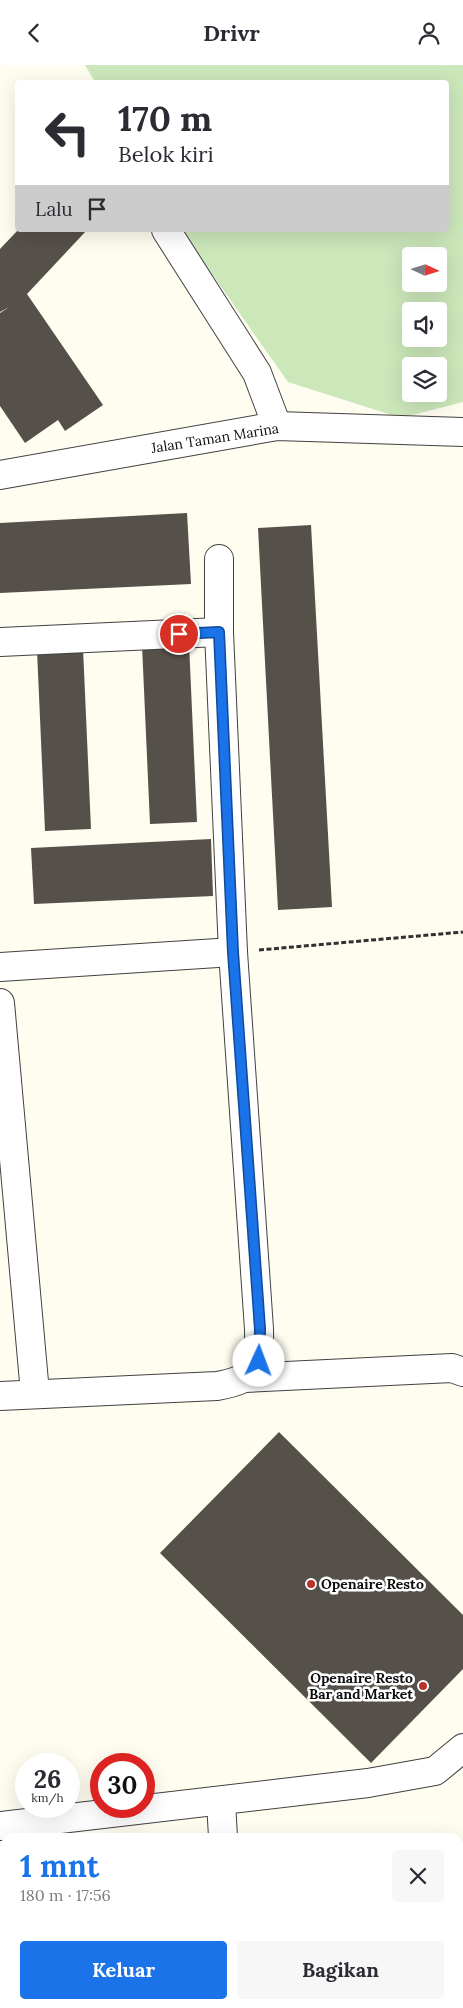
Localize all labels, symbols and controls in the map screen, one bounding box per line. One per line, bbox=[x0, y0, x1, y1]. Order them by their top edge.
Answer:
icon: back bbox=[20, 19, 48, 47]
text: Drivr bbox=[203, 19, 260, 47]
icon: person bbox=[415, 19, 443, 47]
text: 170 m bbox=[118, 96, 212, 141]
icon: left bbox=[35, 100, 100, 165]
text: Belok kiri bbox=[118, 140, 214, 168]
icon: arrive bbox=[83, 195, 111, 223]
text: Lalu bbox=[35, 197, 73, 221]
north arrow bbox=[402, 247, 448, 293]
map controls bbox=[402, 247, 447, 402]
button: sound bbox=[402, 302, 447, 347]
button: layers bbox=[402, 357, 447, 402]
street label: Jalan Taman Marina bbox=[149, 419, 280, 457]
pin bbox=[158, 613, 200, 655]
icon: arrive bbox=[165, 620, 193, 648]
position arrow bbox=[232, 1334, 284, 1386]
place label: Openaire Resto bbox=[321, 1575, 424, 1593]
marker: Openaire Resto bbox=[305, 1578, 317, 1590]
place label: Openaire Resto Bar and Market bbox=[309, 1669, 413, 1703]
marker: Openaire Resto Bar and Market bbox=[417, 1680, 429, 1692]
speed limit sign: 30 bbox=[90, 1753, 155, 1818]
text: 26 bbox=[34, 1763, 61, 1795]
text: km/h bbox=[31, 1790, 64, 1805]
text: 1 mnt bbox=[20, 1847, 99, 1885]
button: close bbox=[392, 1850, 444, 1902]
text: 180 m · 17:56 bbox=[20, 1885, 111, 1905]
button: Keluar bbox=[20, 1941, 227, 1999]
button: Bagikan bbox=[237, 1941, 444, 1999]

